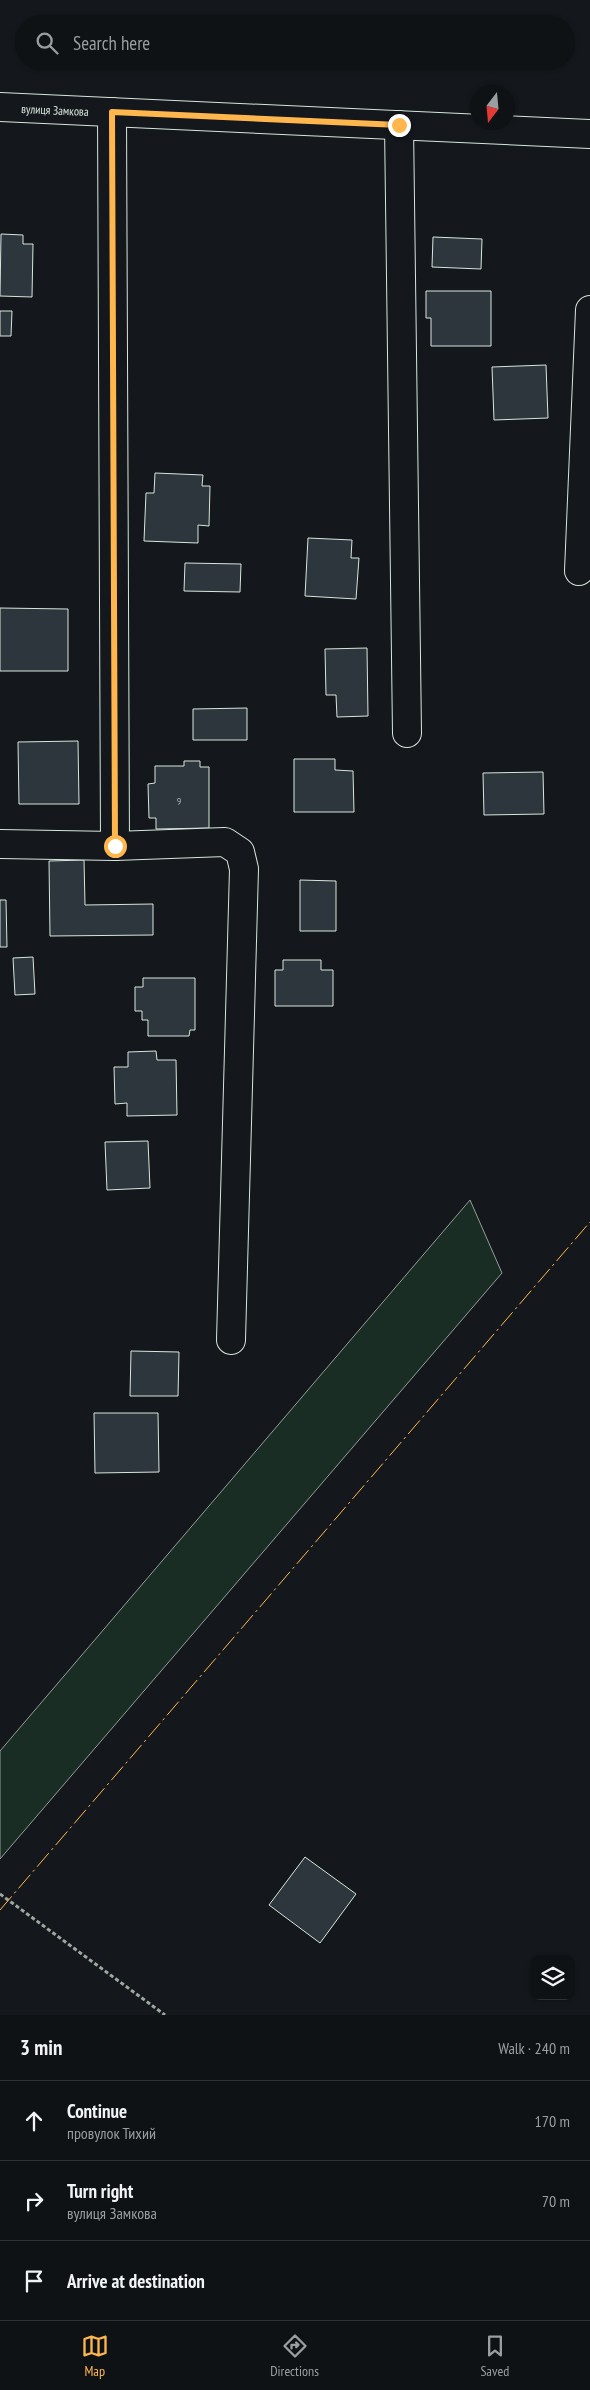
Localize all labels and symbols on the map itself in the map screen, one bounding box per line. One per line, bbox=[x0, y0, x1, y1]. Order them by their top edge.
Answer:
north arrow bbox=[470, 85, 515, 130]
street label: вулиця Замкова bbox=[21, 100, 89, 119]
route end bbox=[388, 114, 411, 137]
house number: 9 bbox=[177, 795, 181, 808]
route start bbox=[104, 835, 127, 858]

